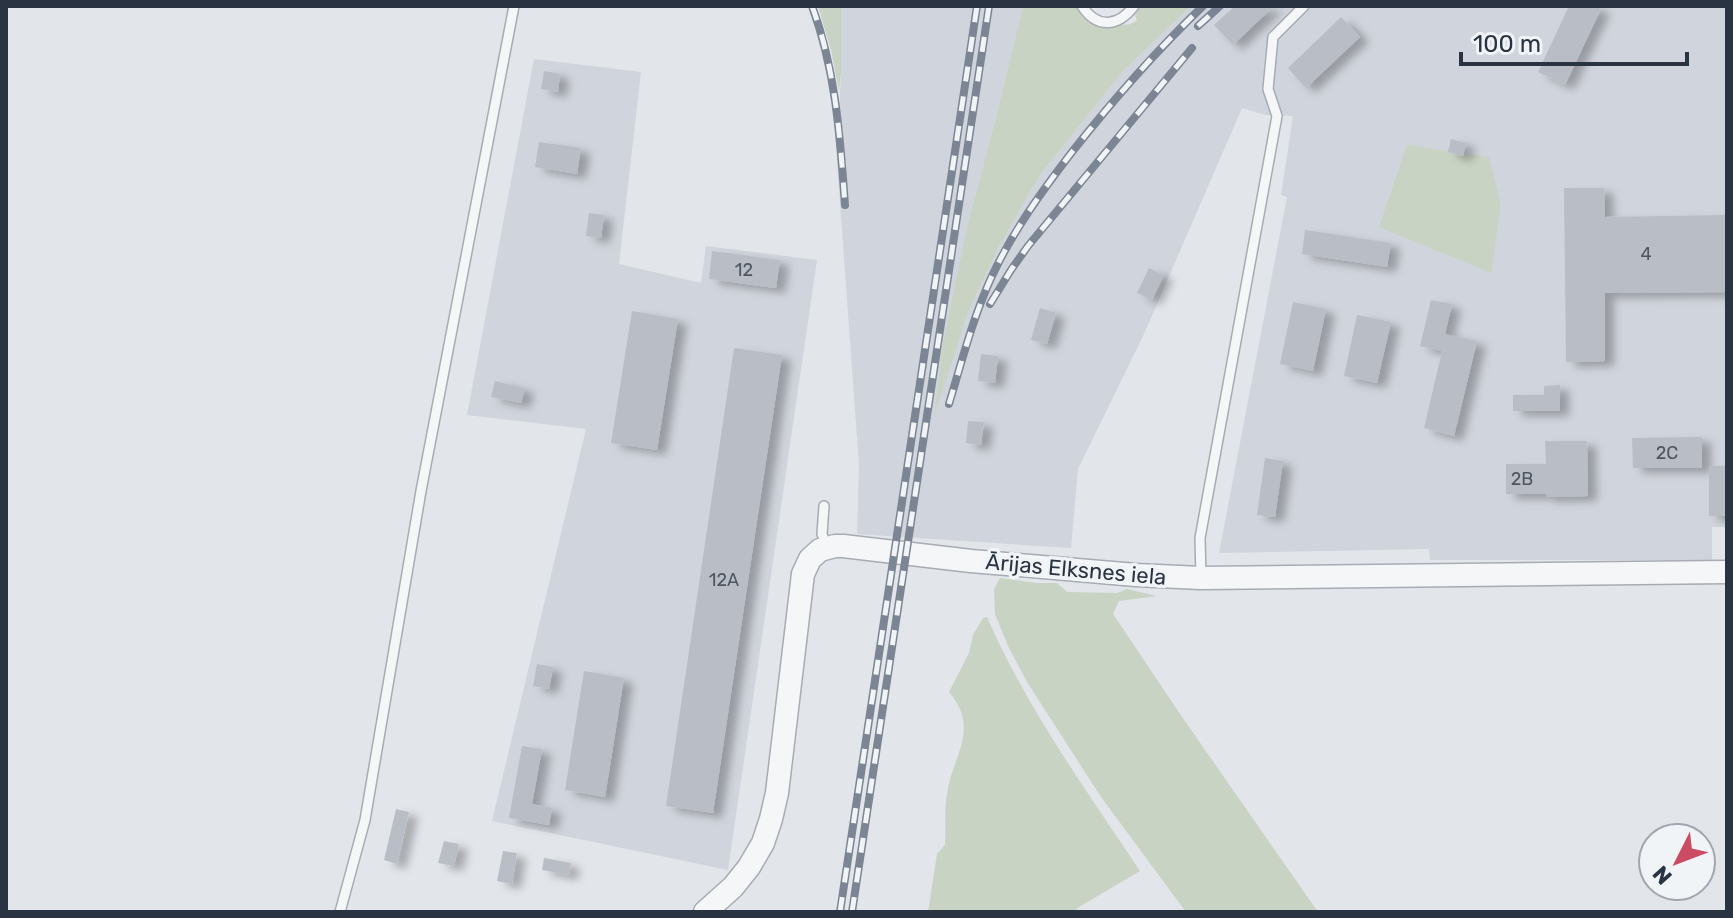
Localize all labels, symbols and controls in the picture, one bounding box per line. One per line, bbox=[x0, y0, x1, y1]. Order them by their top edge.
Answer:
scale bar bbox=[1461, 16, 1687, 66]
text: 100 m bbox=[1473, 30, 1541, 58]
house number: 4 bbox=[1640, 243, 1652, 265]
house number: 12 bbox=[735, 259, 753, 281]
house number: 2C bbox=[1656, 442, 1678, 464]
house number: 2B bbox=[1511, 468, 1533, 490]
street label: Ārijas Elksnes iela bbox=[985, 548, 1167, 591]
house number: 12A bbox=[709, 569, 739, 591]
north arrow bbox=[1637, 822, 1717, 902]
text: N bbox=[1647, 860, 1678, 890]

